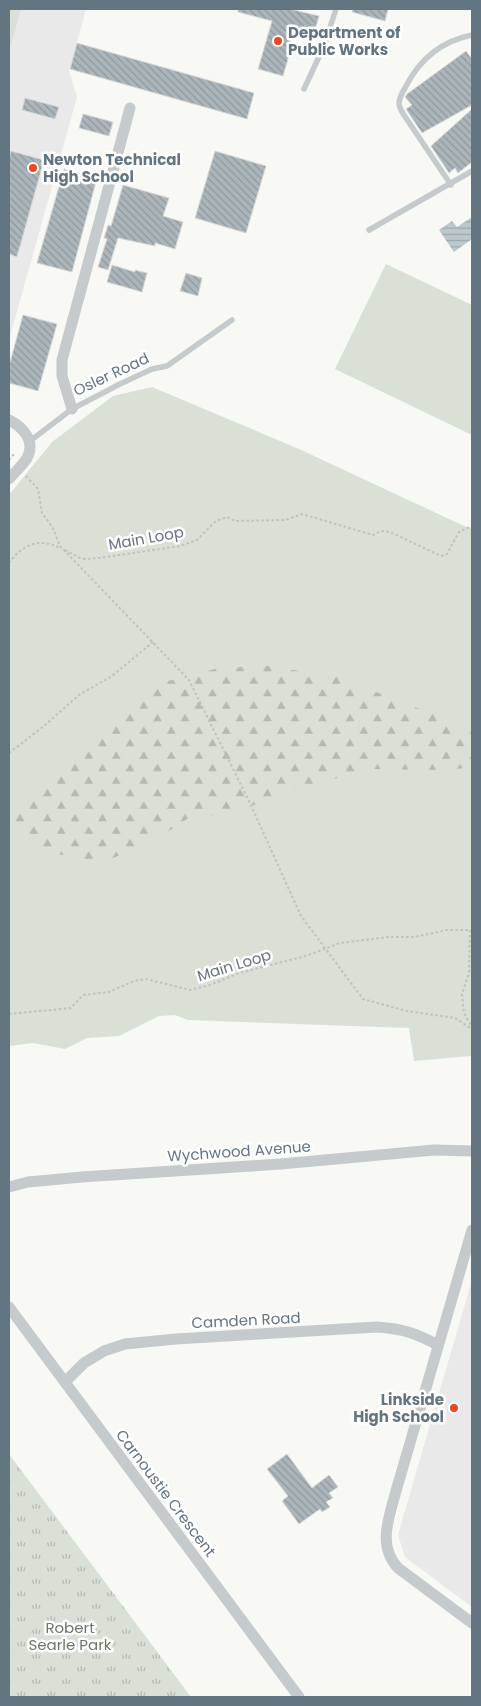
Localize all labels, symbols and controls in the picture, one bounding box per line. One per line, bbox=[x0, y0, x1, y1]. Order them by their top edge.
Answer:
place label: Department of Public Works bbox=[288, 22, 401, 60]
marker: Department of Public Works bbox=[272, 35, 284, 47]
place label: Newton Technical High School bbox=[43, 149, 181, 187]
marker: Newton Technical High School bbox=[27, 162, 39, 174]
street label: Osler Road bbox=[70, 347, 152, 401]
street label: Main Loop bbox=[107, 521, 185, 555]
street label: Main Loop bbox=[195, 944, 273, 986]
street label: Wychwood Avenue bbox=[167, 1136, 311, 1166]
street label: Camden Road bbox=[191, 1307, 301, 1333]
place label: Linkside High School bbox=[353, 1389, 444, 1427]
marker: Linkside High School bbox=[448, 1402, 460, 1414]
street label: Carnoustie Crescent bbox=[111, 1425, 221, 1561]
park label: Robert Searle Park bbox=[29, 1617, 112, 1655]

